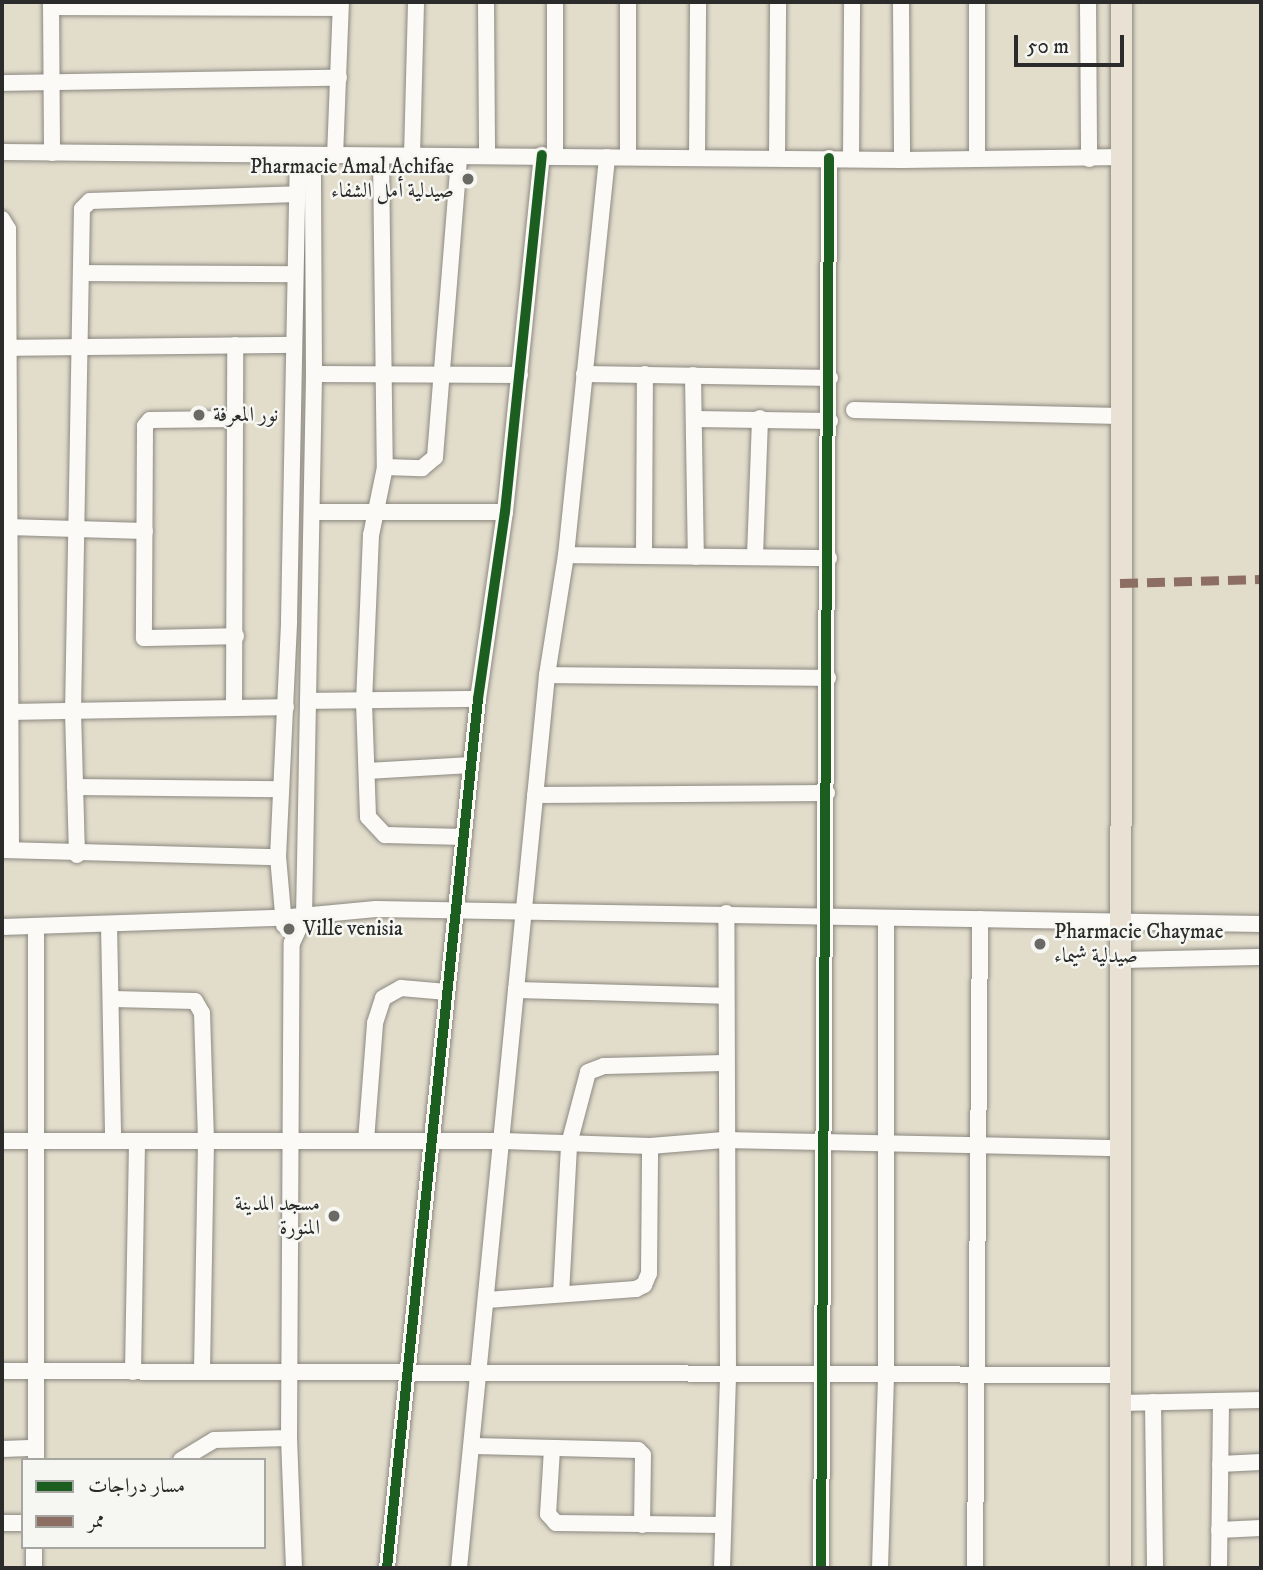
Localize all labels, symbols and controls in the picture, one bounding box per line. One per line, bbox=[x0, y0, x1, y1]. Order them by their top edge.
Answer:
scale bar bbox=[1018, 21, 1128, 65]
text: 50 m bbox=[1027, 34, 1069, 60]
place label: Pharmacie Amal Achifae صيدلية أمل الشفاء bbox=[250, 154, 454, 204]
marker: Pharmacie Amal Achifae صيدلية أمل الشفاء bbox=[460, 171, 476, 187]
place label: نور المعرفة bbox=[213, 402, 278, 428]
marker: نور المعرفة bbox=[191, 407, 207, 423]
place label: Ville venisia bbox=[303, 916, 403, 942]
place label: Pharmacie Chaymae صيدلية شيماء bbox=[1054, 919, 1223, 969]
marker: Ville venisia bbox=[281, 921, 297, 937]
marker: Pharmacie Chaymae صيدلية شيماء bbox=[1032, 936, 1048, 952]
place label: مسجد المدينة المنورة bbox=[235, 1191, 320, 1241]
marker: مسجد المدينة المنورة bbox=[326, 1208, 342, 1224]
legend bbox=[21, 1458, 266, 1549]
text: مسار دراجات bbox=[88, 1473, 185, 1499]
text: ممر bbox=[88, 1508, 105, 1534]

